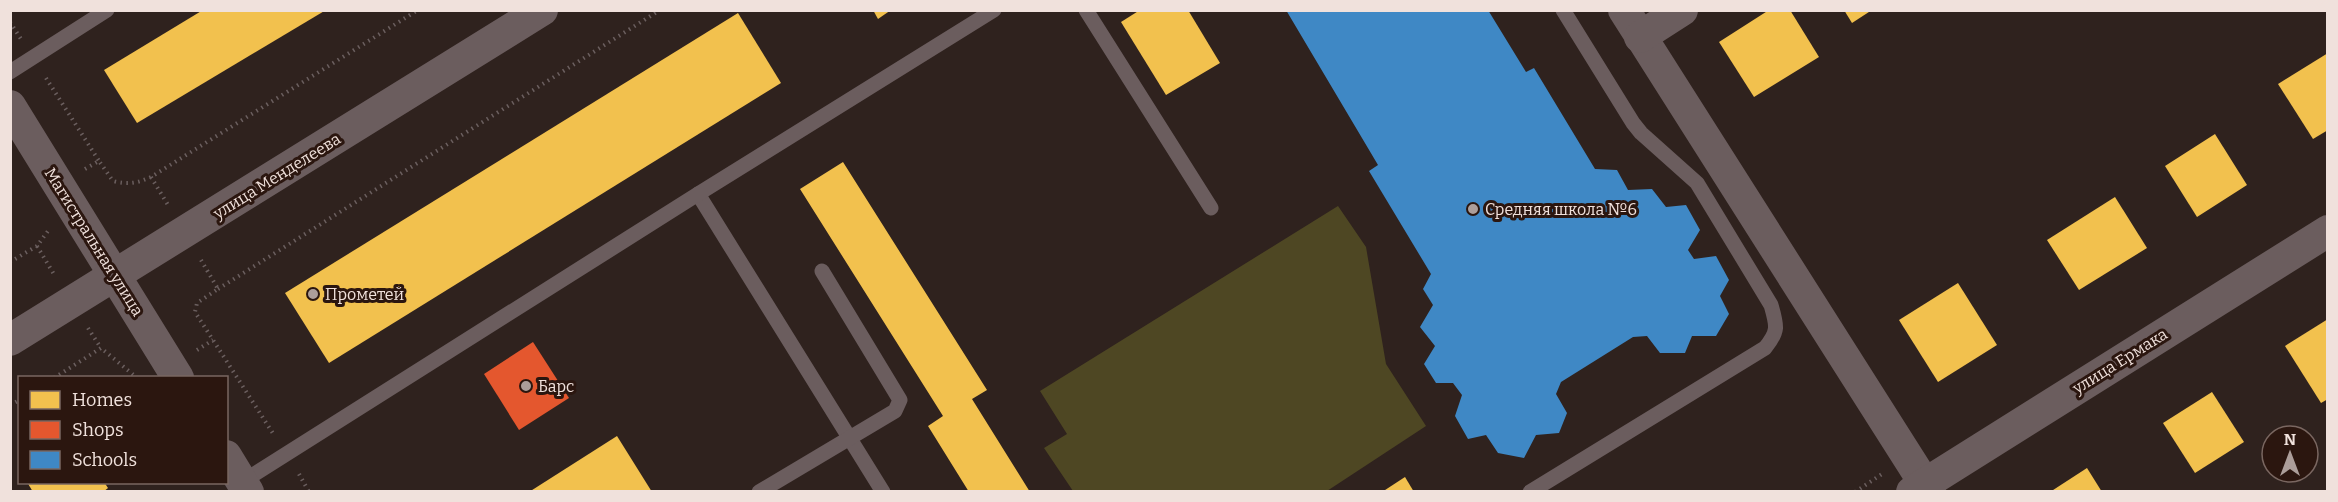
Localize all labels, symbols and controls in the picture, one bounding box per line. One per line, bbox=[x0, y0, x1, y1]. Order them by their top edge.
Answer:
street label: улица Менделеева bbox=[209, 129, 344, 223]
street label: Магистральная улица bbox=[41, 164, 148, 320]
place label: Средняя школа №6 bbox=[1485, 200, 1637, 219]
marker: Средняя школа №6 bbox=[1466, 202, 1480, 216]
place label: Прометей bbox=[325, 285, 404, 304]
marker: Прометей bbox=[306, 287, 320, 301]
street label: улица Ермака bbox=[2068, 324, 2171, 398]
legend bbox=[18, 376, 228, 484]
place label: Барс bbox=[538, 377, 574, 396]
marker: Барс bbox=[519, 379, 533, 393]
text: Homes bbox=[72, 389, 132, 411]
text: Shops bbox=[72, 419, 124, 441]
north arrow bbox=[2260, 424, 2320, 484]
text: N bbox=[2284, 430, 2296, 449]
text: Schools bbox=[72, 449, 137, 471]

